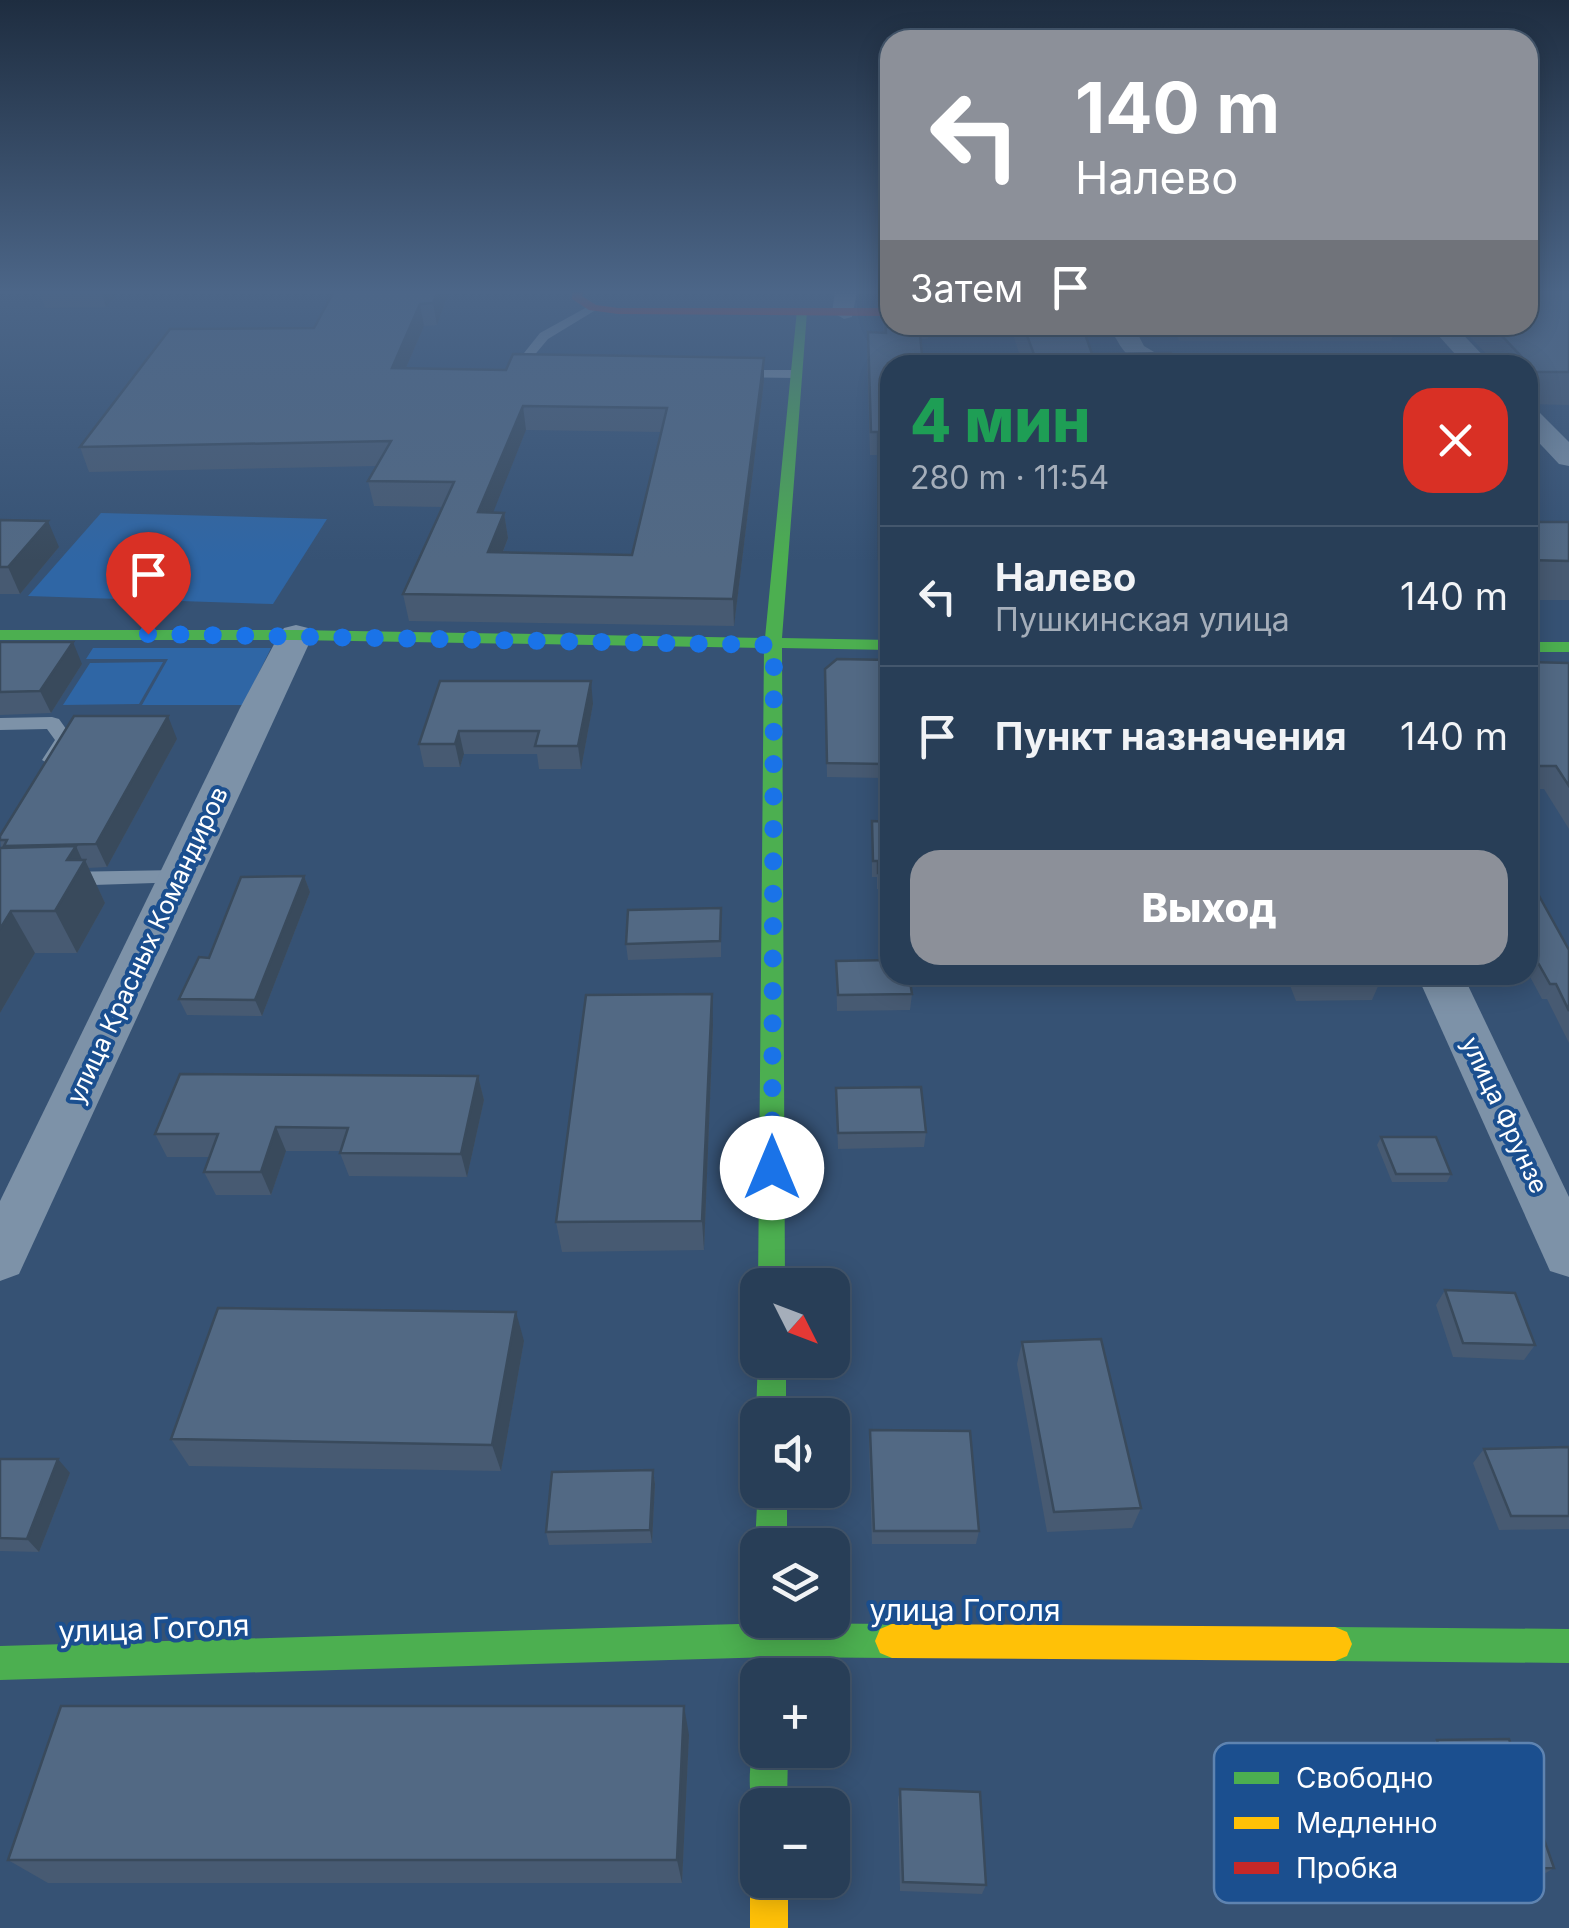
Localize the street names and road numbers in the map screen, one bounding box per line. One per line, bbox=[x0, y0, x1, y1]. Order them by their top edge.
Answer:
street label: улица Красных Командиров bbox=[60, 782, 234, 1108]
street label: улица Фрунзе bbox=[1456, 1032, 1554, 1198]
street label: улица Гоголя bbox=[869, 1592, 1061, 1628]
street label: улица Гоголя bbox=[58, 1607, 250, 1649]

